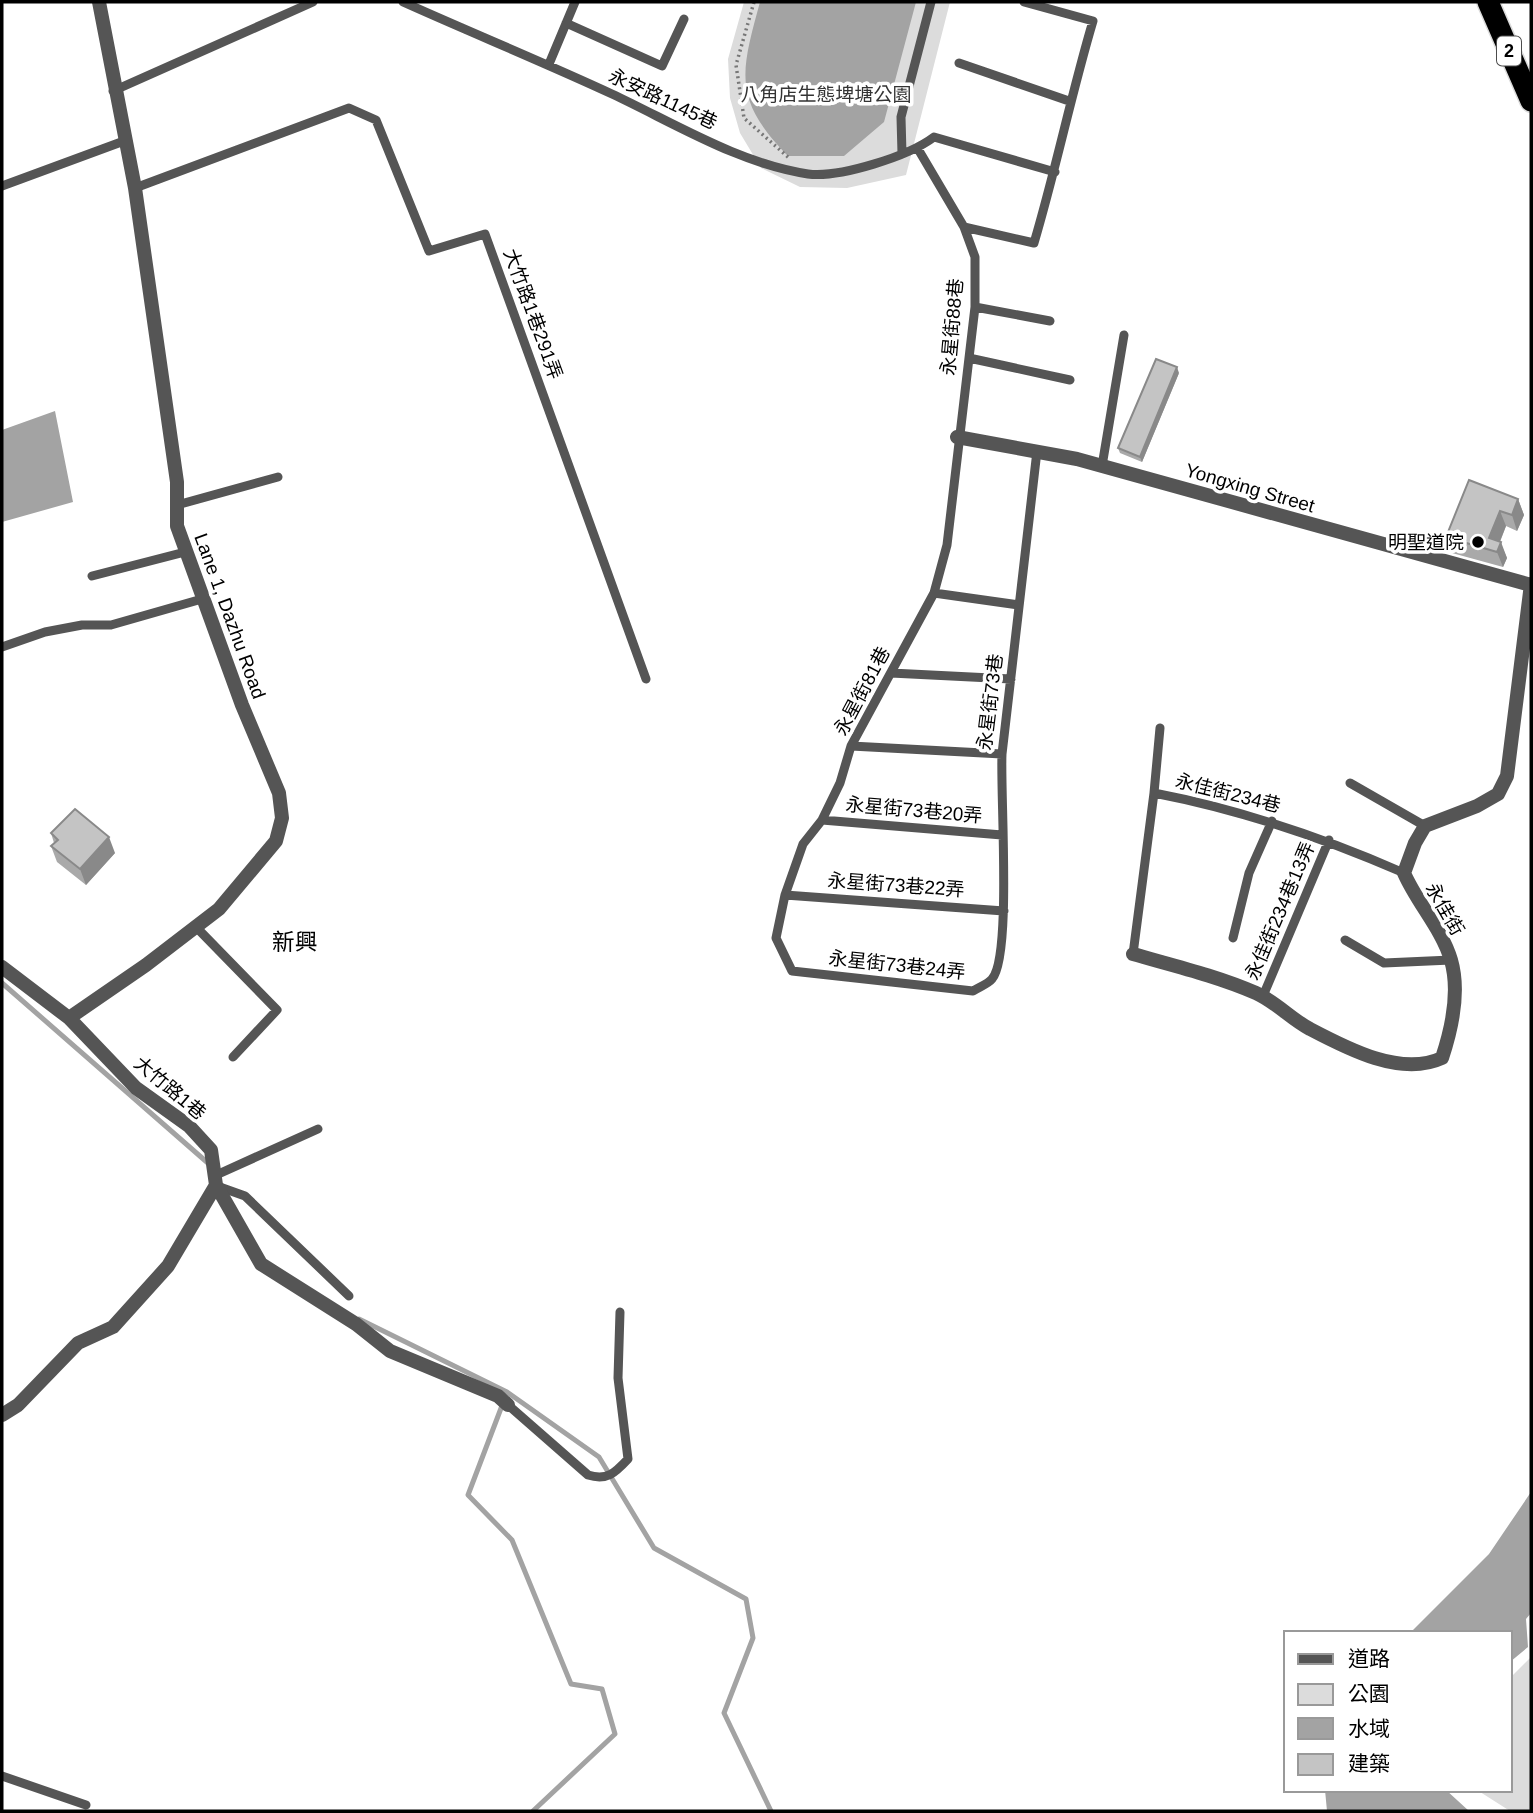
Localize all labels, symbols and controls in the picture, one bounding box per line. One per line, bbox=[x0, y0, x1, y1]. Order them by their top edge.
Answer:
road number: 2 bbox=[1497, 36, 1521, 66]
street label: 永安路1145巷 bbox=[606, 65, 720, 133]
park label: 八角店生態埤塘公園 bbox=[740, 84, 912, 105]
street label: 大竹路1巷291弄 bbox=[500, 246, 566, 382]
street label: 永星街88巷 bbox=[937, 278, 967, 376]
street label: Yongxing Street bbox=[1183, 460, 1318, 517]
street label: Lane 1, Dazhu Road bbox=[190, 531, 270, 701]
place label: 明聖道院 bbox=[1388, 532, 1464, 553]
marker: 明聖道院 bbox=[1470, 534, 1486, 550]
street label: 永星街81巷 bbox=[830, 643, 894, 739]
street label: 永星街73巷 bbox=[974, 653, 1006, 751]
street label: 永佳街234巷 bbox=[1173, 770, 1283, 816]
street label: 永星街73巷20弄 bbox=[845, 794, 983, 826]
street label: 永佳街234巷13弄 bbox=[1241, 839, 1319, 983]
street label: 永星街73巷22弄 bbox=[827, 870, 965, 900]
street label: 永佳街 bbox=[1422, 879, 1468, 939]
district label: 新興 bbox=[272, 929, 318, 955]
street label: 永星街73巷24弄 bbox=[828, 947, 966, 983]
street label: 大竹路1巷 bbox=[130, 1052, 210, 1124]
legend bbox=[1284, 1631, 1512, 1792]
text: 道路 bbox=[1348, 1647, 1390, 1670]
text: 公園 bbox=[1348, 1682, 1390, 1705]
text: 水域 bbox=[1348, 1717, 1390, 1740]
text: 建築 bbox=[1348, 1752, 1390, 1775]

